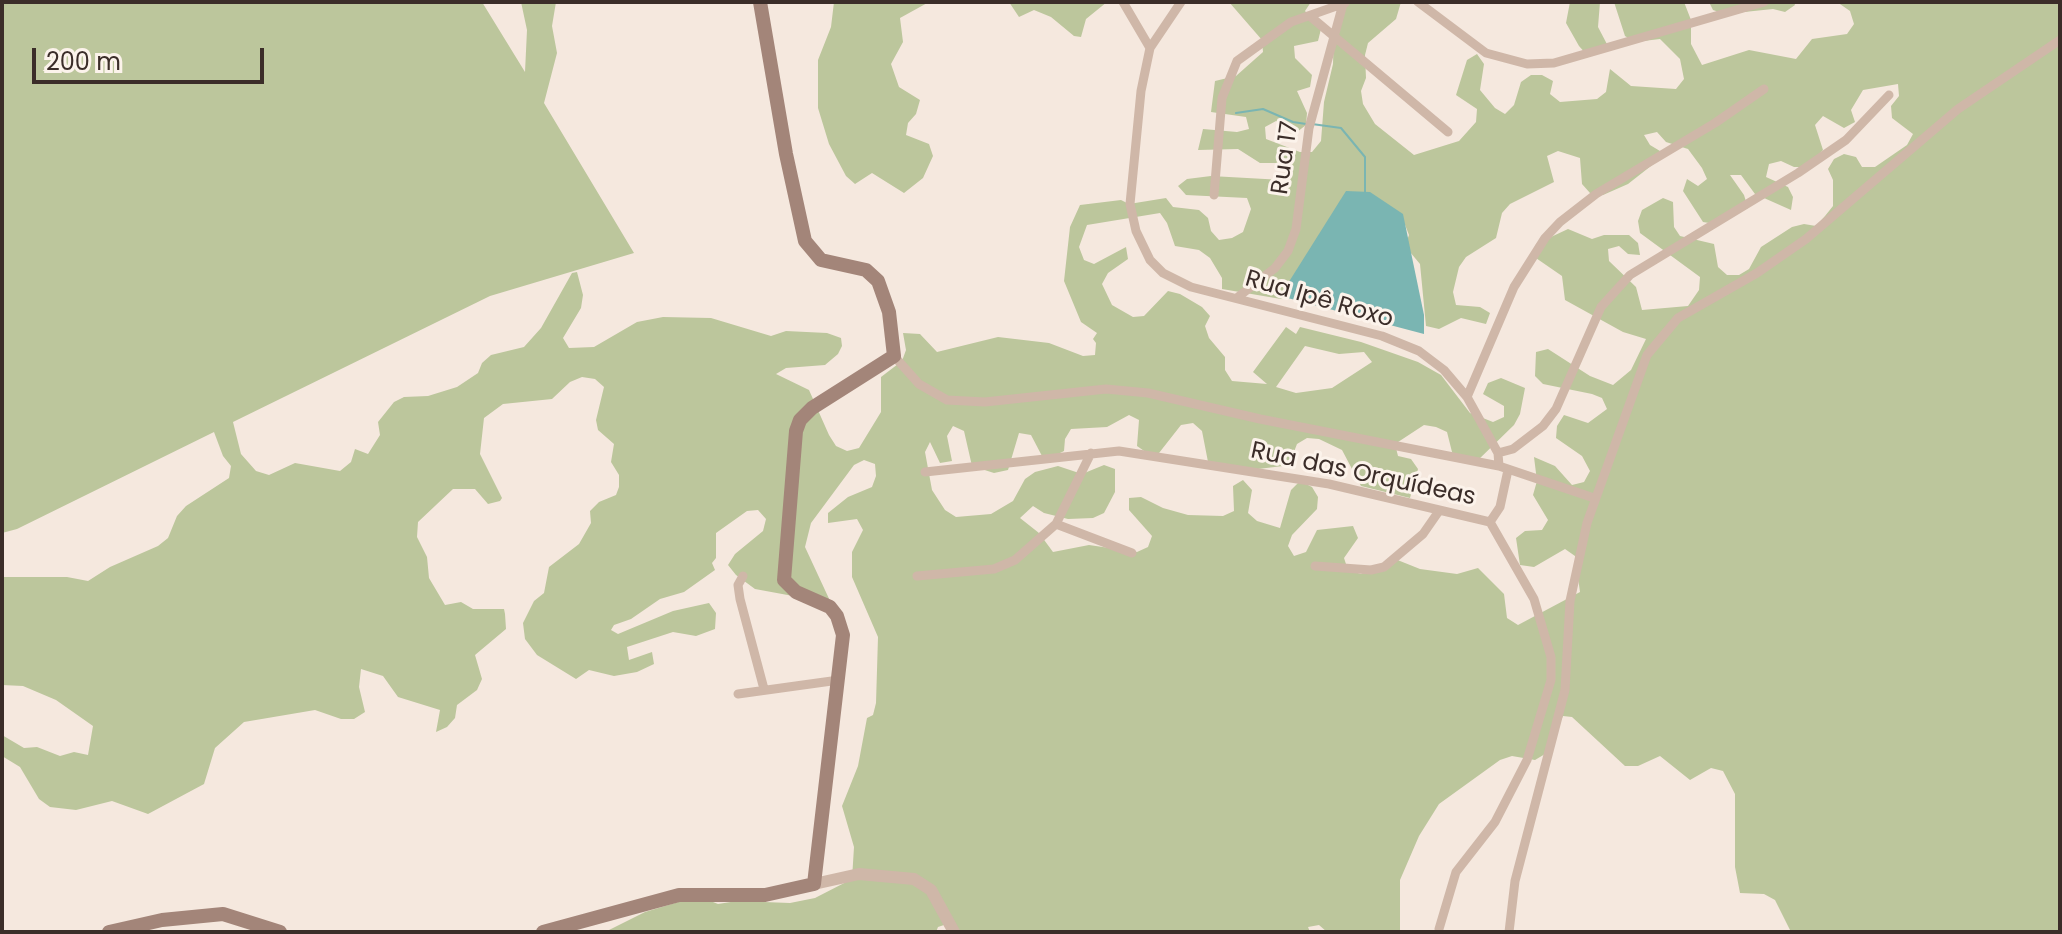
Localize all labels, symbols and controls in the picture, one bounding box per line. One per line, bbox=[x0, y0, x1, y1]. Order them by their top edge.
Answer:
scale bar bbox=[36, 32, 268, 82]
text: 200 m bbox=[46, 45, 121, 78]
street label: Rua 17 bbox=[1267, 120, 1305, 196]
street label: Rua Ipê Roxo bbox=[1242, 265, 1396, 335]
street label: Rua das Orquídeas bbox=[1248, 437, 1478, 513]

